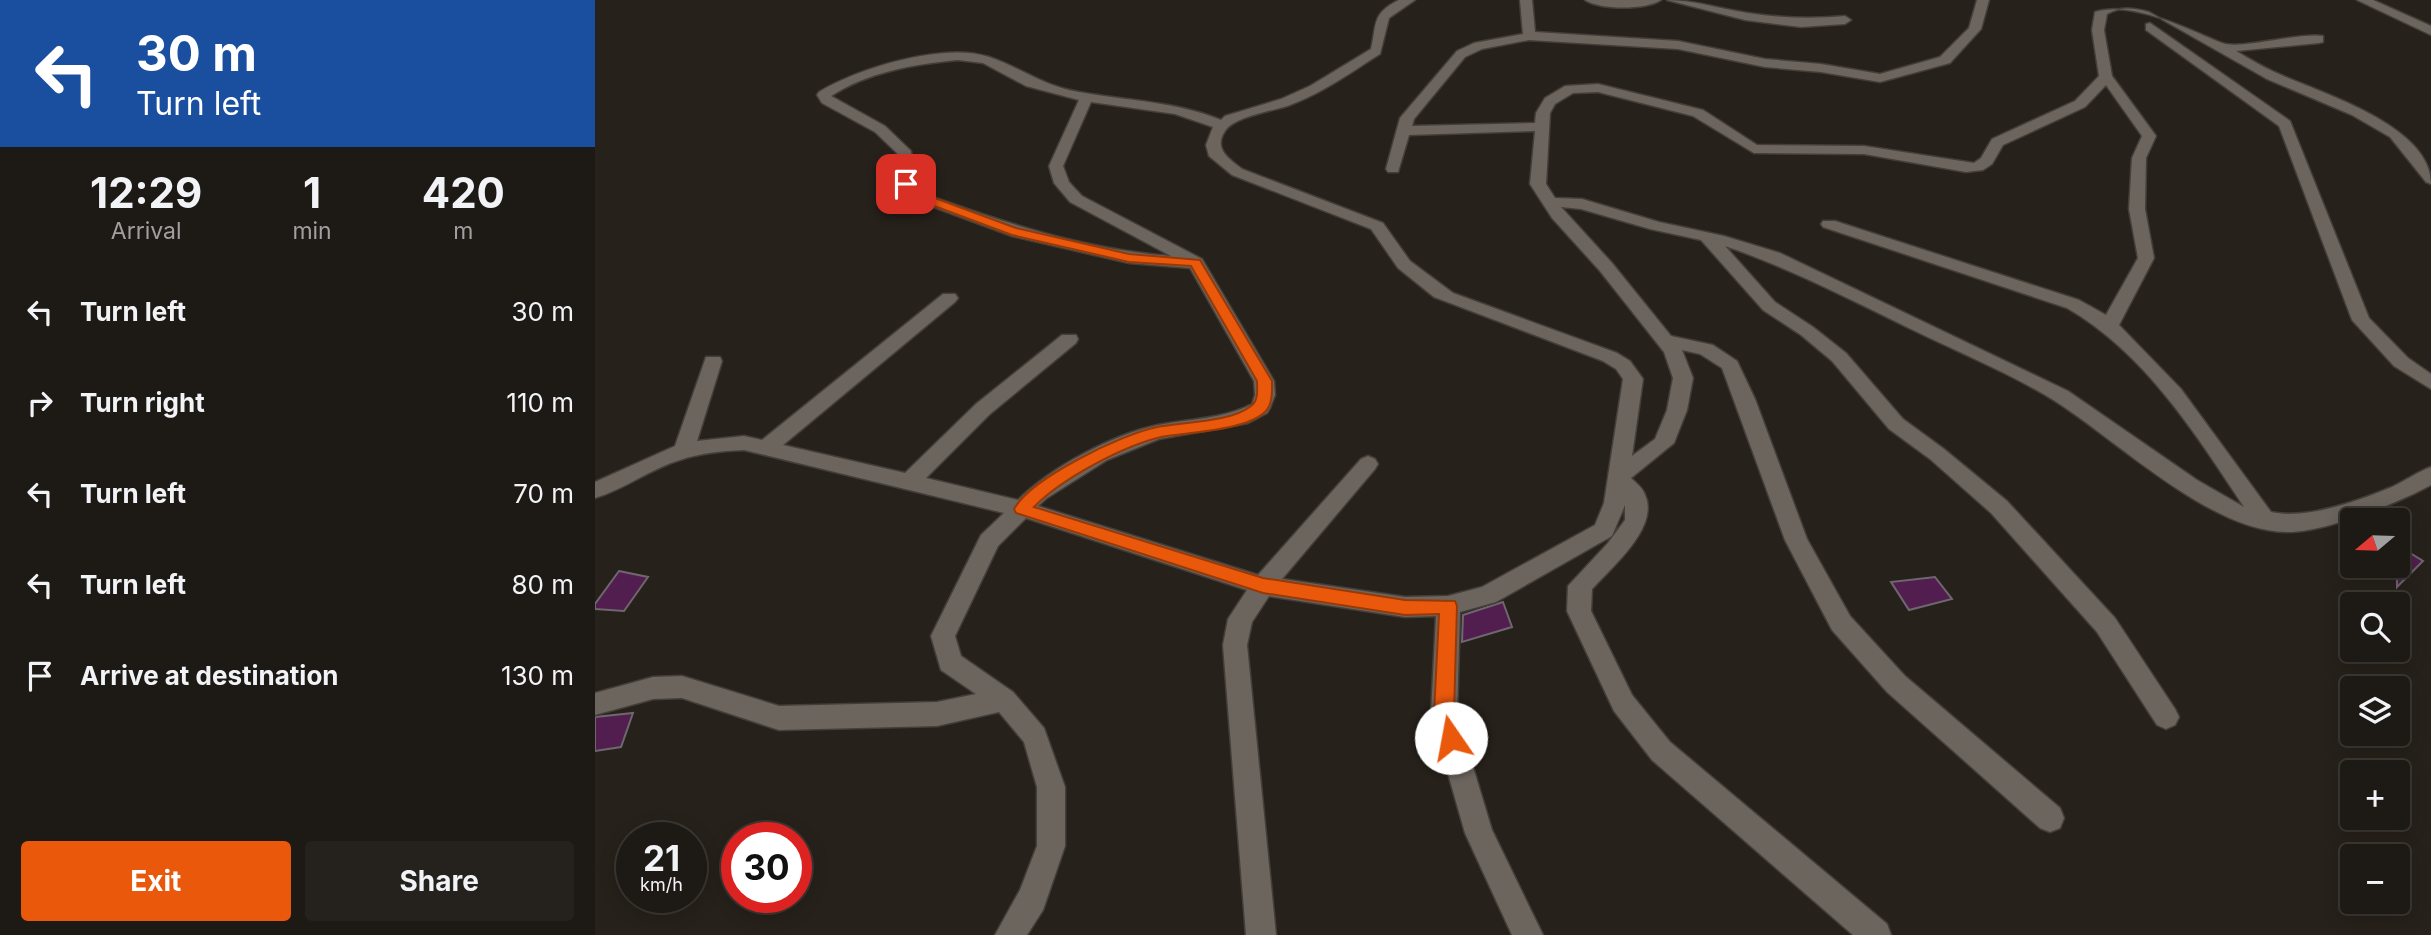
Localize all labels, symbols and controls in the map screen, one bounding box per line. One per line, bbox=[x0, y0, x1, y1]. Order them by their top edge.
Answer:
text: 30 m bbox=[136, 24, 257, 83]
icon: left bbox=[21, 28, 112, 119]
text: Turn left bbox=[136, 84, 261, 123]
pin bbox=[876, 154, 936, 214]
icon: arrive bbox=[887, 165, 925, 203]
text: 12:29 bbox=[90, 167, 202, 218]
text: 1 bbox=[303, 167, 321, 218]
text: 420 bbox=[422, 167, 505, 218]
text: Arrival bbox=[111, 217, 182, 245]
text: min bbox=[292, 217, 332, 245]
text: m bbox=[453, 217, 473, 245]
icon: left bbox=[21, 293, 59, 331]
text: Turn left bbox=[80, 296, 186, 327]
text: 30 m bbox=[511, 296, 574, 327]
icon: right bbox=[21, 384, 59, 422]
text: Turn right bbox=[80, 387, 205, 418]
text: 110 m bbox=[506, 387, 574, 418]
icon: left bbox=[21, 475, 59, 513]
text: Turn left bbox=[80, 478, 186, 509]
text: 70 m bbox=[513, 478, 574, 509]
north arrow bbox=[2340, 508, 2410, 578]
map controls bbox=[2340, 508, 2410, 914]
icon: left bbox=[21, 566, 59, 604]
text: Turn left bbox=[80, 569, 186, 600]
text: 80 m bbox=[511, 569, 574, 600]
button: search bbox=[2340, 592, 2410, 662]
icon: arrive bbox=[21, 657, 59, 695]
text: Arrive at destination bbox=[80, 660, 339, 691]
text: 130 m bbox=[501, 660, 574, 691]
button: layers bbox=[2340, 676, 2410, 746]
position arrow bbox=[1414, 701, 1488, 775]
button: + bbox=[2340, 760, 2410, 830]
speed limit sign: 30 bbox=[721, 822, 812, 913]
text: 21 bbox=[643, 837, 680, 879]
button: Exit bbox=[21, 841, 291, 921]
button: Share bbox=[305, 841, 574, 921]
button: − bbox=[2340, 844, 2410, 914]
text: km/h bbox=[640, 874, 683, 895]

